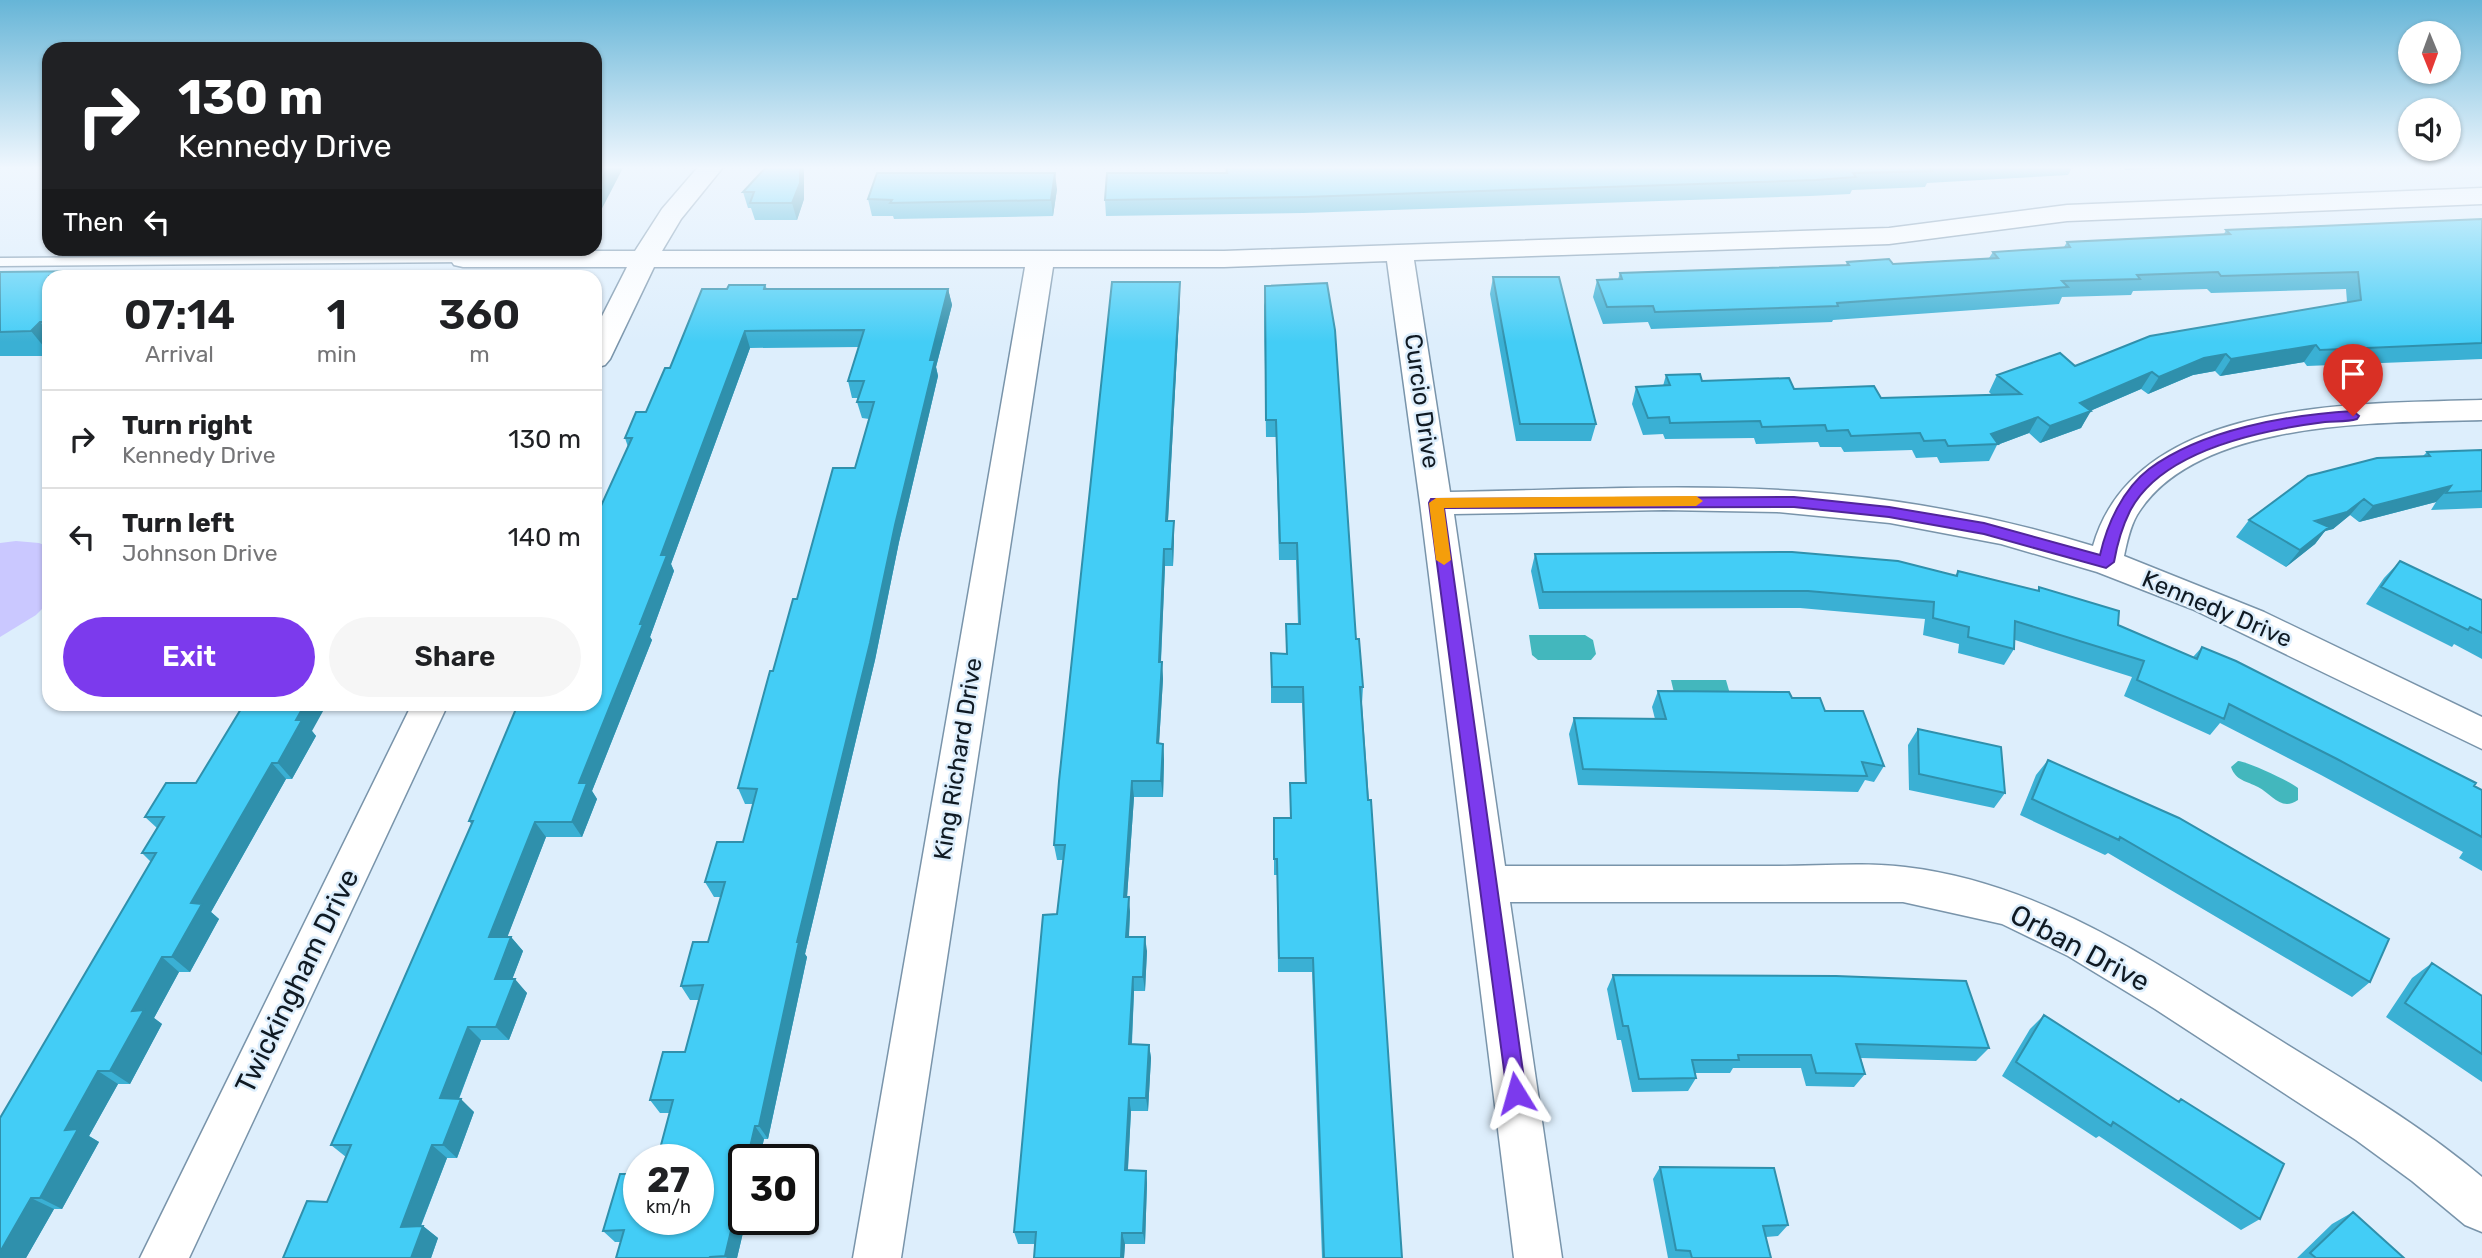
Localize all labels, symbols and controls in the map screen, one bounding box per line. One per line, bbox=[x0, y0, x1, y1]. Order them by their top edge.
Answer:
north arrow bbox=[2398, 21, 2460, 84]
map controls bbox=[2398, 21, 2461, 161]
text: 130 m bbox=[178, 68, 323, 126]
icon: right bbox=[63, 70, 154, 161]
button: sound bbox=[2398, 98, 2461, 161]
text: Kennedy Drive bbox=[178, 127, 392, 165]
icon: left bbox=[138, 203, 176, 241]
text: Then bbox=[63, 207, 124, 238]
text: 07:14 bbox=[124, 290, 235, 340]
text: 1 bbox=[327, 290, 347, 340]
text: 360 bbox=[438, 290, 520, 340]
street label: Curcio Drive bbox=[1399, 332, 1445, 470]
text: Arrival bbox=[145, 340, 214, 368]
text: min bbox=[317, 340, 357, 368]
text: m bbox=[469, 340, 490, 368]
pin bbox=[2323, 344, 2383, 416]
icon: arrive bbox=[2334, 355, 2372, 393]
text: Turn right bbox=[122, 410, 252, 441]
icon: right bbox=[63, 420, 101, 458]
text: 130 m bbox=[508, 424, 581, 455]
text: Kennedy Drive bbox=[122, 441, 276, 469]
text: Turn left bbox=[122, 508, 234, 539]
icon: left bbox=[63, 518, 101, 556]
text: 140 m bbox=[508, 522, 581, 553]
text: Johnson Drive bbox=[122, 539, 278, 567]
street label: Kennedy Drive bbox=[2138, 565, 2296, 653]
button: Exit bbox=[63, 617, 315, 697]
button: Share bbox=[329, 617, 581, 697]
street label: King Richard Drive bbox=[928, 656, 988, 862]
street label: Twickingham Drive bbox=[228, 863, 366, 1099]
street label: Orban Drive bbox=[2005, 898, 2155, 998]
position arrow bbox=[1479, 1056, 1553, 1130]
speed limit sign: 30 bbox=[728, 1144, 819, 1235]
text: 27 bbox=[647, 1159, 690, 1201]
text: km/h bbox=[646, 1196, 691, 1218]

